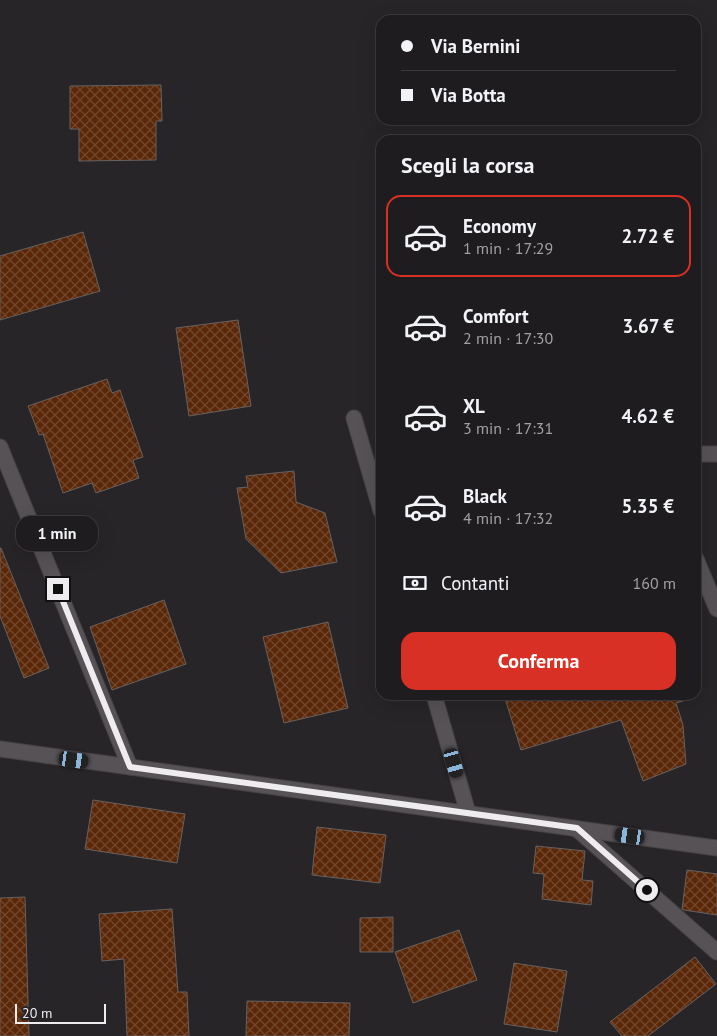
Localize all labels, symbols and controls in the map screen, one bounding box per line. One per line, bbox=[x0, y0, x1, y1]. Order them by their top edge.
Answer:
text: Via Bernini bbox=[431, 34, 520, 58]
text: Via Botta bbox=[431, 83, 506, 107]
text: Scegli la corsa bbox=[401, 151, 534, 179]
icon: car bbox=[403, 214, 448, 259]
text: Economy bbox=[463, 214, 536, 238]
text: 2.72 € bbox=[621, 224, 674, 248]
text: 1 min · 17:29 bbox=[463, 238, 553, 258]
icon: car bbox=[403, 304, 448, 349]
text: Comfort bbox=[463, 304, 529, 328]
text: 3.67 € bbox=[622, 314, 674, 338]
text: 2 min · 17:30 bbox=[463, 328, 553, 348]
icon: car bbox=[403, 394, 448, 439]
text: XL bbox=[463, 394, 485, 418]
text: 4.62 € bbox=[621, 404, 674, 428]
text: 3 min · 17:31 bbox=[463, 418, 553, 438]
icon: car bbox=[403, 484, 448, 529]
text: Black bbox=[463, 484, 507, 508]
text: 5.35 € bbox=[621, 494, 674, 518]
text: 4 min · 17:32 bbox=[463, 508, 553, 528]
callout: 1 min bbox=[17, 516, 99, 552]
text: 1 min bbox=[37, 523, 77, 543]
icon: cash bbox=[401, 569, 429, 597]
text: Contanti bbox=[441, 571, 510, 595]
text: 160 m bbox=[633, 573, 676, 593]
route end bbox=[47, 578, 69, 600]
button: Conferma bbox=[401, 632, 676, 690]
car bbox=[442, 747, 465, 779]
car bbox=[58, 750, 89, 770]
car bbox=[614, 826, 645, 846]
route start bbox=[636, 879, 658, 901]
scale bar bbox=[15, 1001, 106, 1024]
text: 20 m bbox=[22, 1004, 52, 1022]

